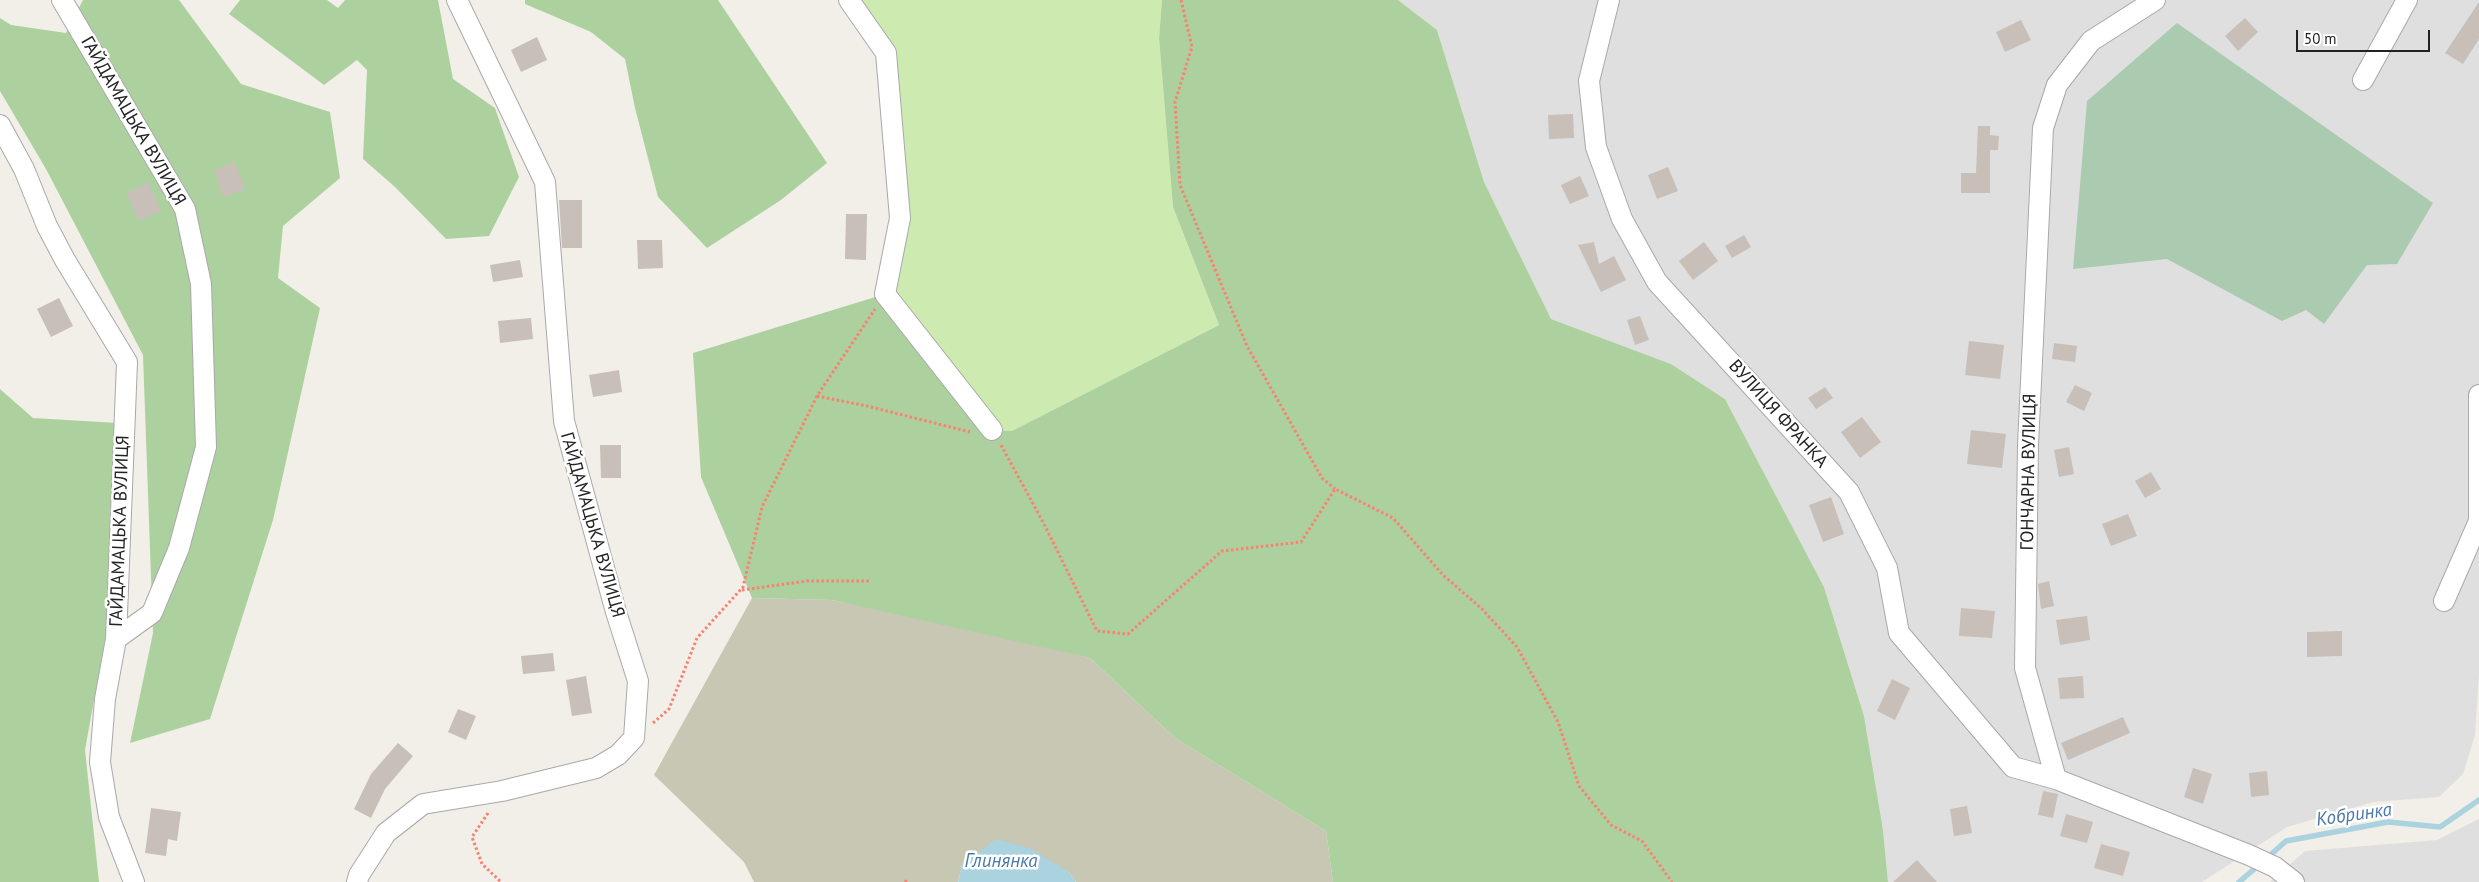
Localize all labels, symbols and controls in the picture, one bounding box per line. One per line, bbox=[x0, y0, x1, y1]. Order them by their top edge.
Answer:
scale bar bbox=[2299, 20, 2433, 52]
text: 50 m bbox=[2304, 29, 2337, 48]
street label: ГАЙДАМАЦЬКА ВУЛИЦЯ bbox=[76, 33, 190, 209]
street label: ВУЛИЦЯ ФРАНКА bbox=[1724, 356, 1832, 472]
street label: ГОНЧАРНА ВУЛИЦЯ bbox=[2017, 393, 2041, 551]
street label: ГАЙДАМАЦЬКА ВУЛИЦЯ bbox=[555, 430, 629, 620]
street label: ГАЙДАМАЦЬКА ВУЛИЦЯ bbox=[106, 435, 134, 627]
water label: Кобринка bbox=[2315, 798, 2393, 832]
water label: Глинянка bbox=[964, 851, 1038, 873]

